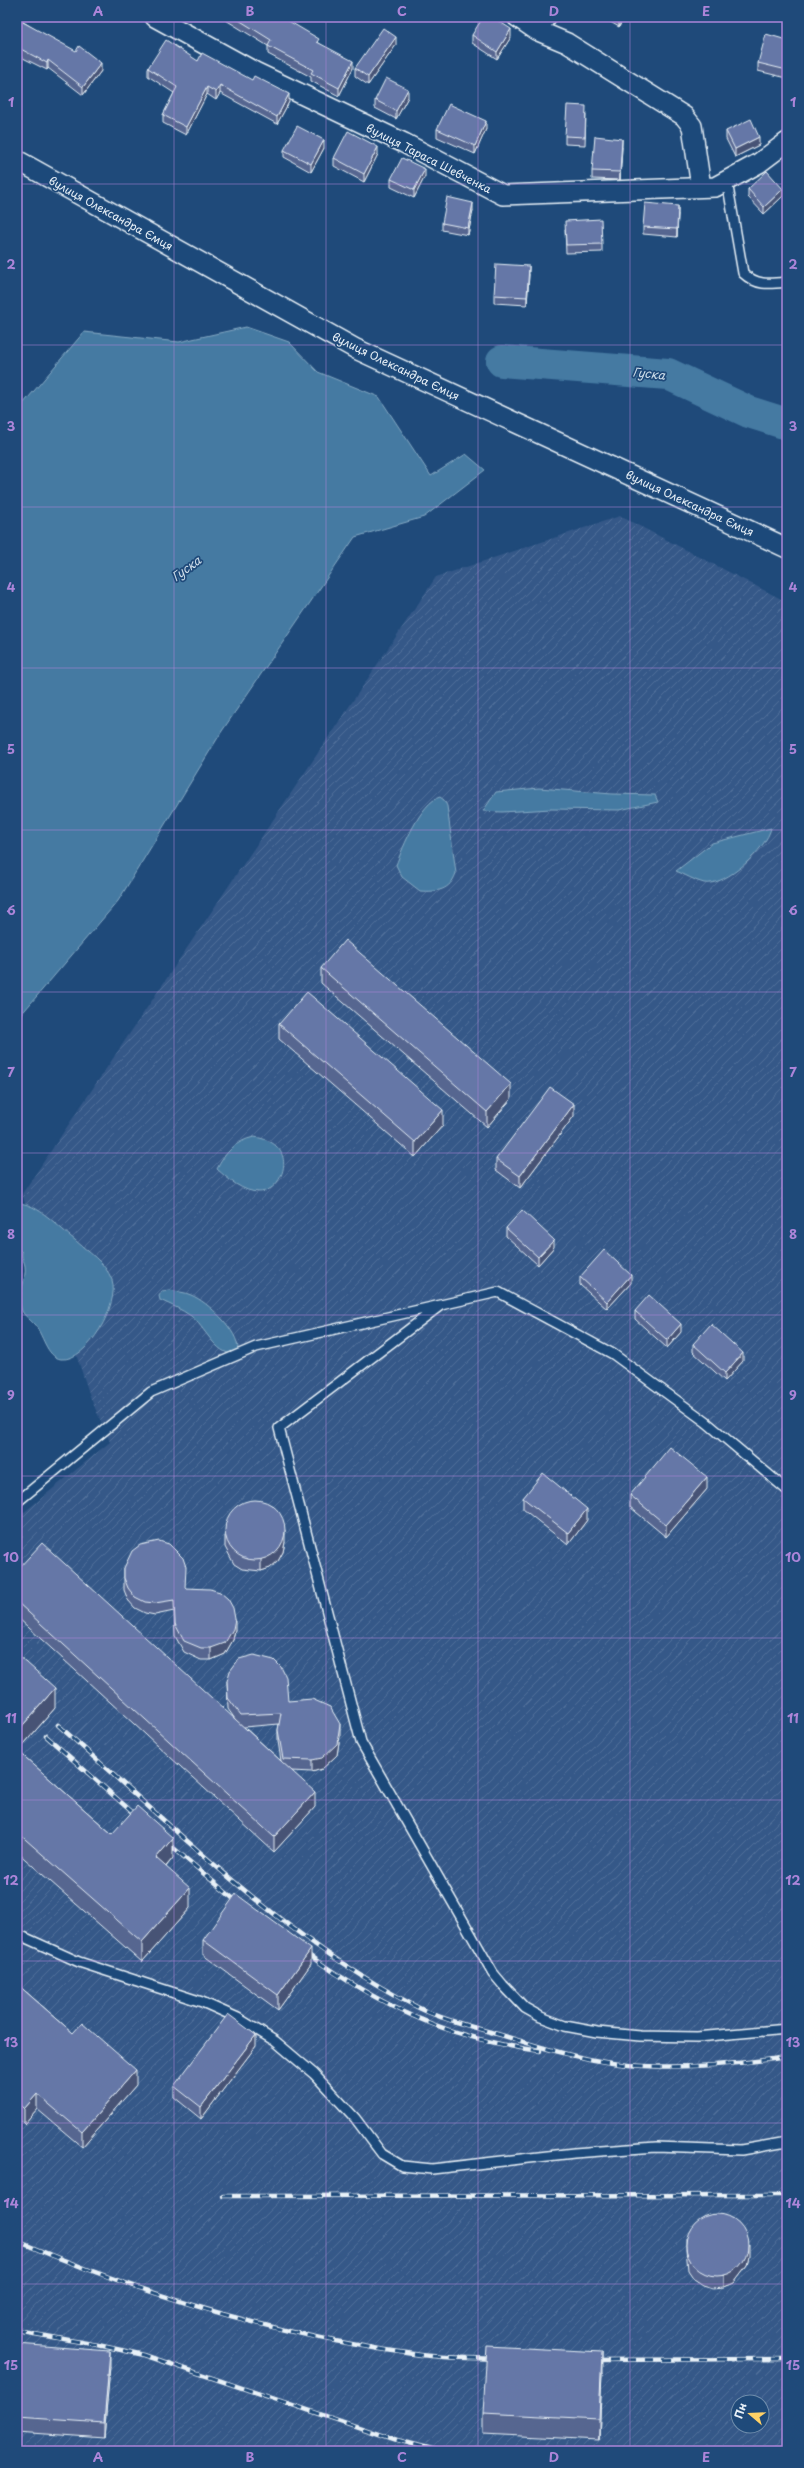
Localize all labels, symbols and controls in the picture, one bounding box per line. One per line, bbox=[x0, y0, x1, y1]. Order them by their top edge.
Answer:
text: A bbox=[93, 1, 103, 20]
text: B bbox=[246, 1, 255, 20]
text: C bbox=[397, 1, 407, 20]
text: D bbox=[549, 1, 559, 20]
text: E bbox=[702, 1, 710, 20]
text: 1 bbox=[8, 92, 14, 111]
text: 1 bbox=[790, 92, 796, 111]
street label: вулиця Тараса Шевченка bbox=[363, 119, 495, 197]
street label: вулиця Олександра Ємця bbox=[46, 172, 176, 254]
text: 2 bbox=[6, 254, 16, 273]
text: 2 bbox=[788, 254, 798, 273]
street label: вулиця Олександра Ємця bbox=[329, 328, 463, 404]
water label: Гуска bbox=[632, 362, 667, 384]
text: 3 bbox=[7, 416, 16, 435]
text: 3 bbox=[789, 416, 798, 435]
street label: вулиця Олександра Ємця bbox=[623, 466, 757, 540]
water label: Гуска bbox=[167, 551, 205, 585]
text: 4 bbox=[7, 577, 16, 596]
text: 4 bbox=[789, 577, 798, 596]
text: 5 bbox=[7, 739, 15, 758]
text: 5 bbox=[789, 739, 797, 758]
text: 6 bbox=[6, 900, 16, 919]
text: 6 bbox=[788, 900, 798, 919]
text: 7 bbox=[7, 1062, 15, 1081]
text: 7 bbox=[789, 1062, 797, 1081]
text: 8 bbox=[7, 1224, 15, 1243]
text: 8 bbox=[789, 1224, 797, 1243]
text: 9 bbox=[7, 1385, 15, 1404]
text: 9 bbox=[789, 1385, 797, 1404]
text: 10 bbox=[3, 1547, 19, 1566]
text: 10 bbox=[785, 1547, 801, 1566]
text: 11 bbox=[5, 1708, 17, 1727]
text: 11 bbox=[787, 1708, 799, 1727]
text: 12 bbox=[3, 1870, 19, 1889]
text: 12 bbox=[785, 1870, 801, 1889]
text: 13 bbox=[4, 2032, 19, 2051]
text: 13 bbox=[786, 2032, 801, 2051]
text: 14 bbox=[3, 2193, 19, 2212]
text: 14 bbox=[785, 2193, 801, 2212]
text: 15 bbox=[4, 2355, 18, 2374]
text: 15 bbox=[786, 2355, 800, 2374]
north arrow bbox=[730, 2394, 770, 2434]
text: Пн bbox=[729, 2400, 751, 2421]
text: A bbox=[93, 2447, 103, 2466]
text: B bbox=[246, 2447, 255, 2466]
text: C bbox=[397, 2447, 407, 2466]
text: D bbox=[549, 2447, 559, 2466]
text: E bbox=[702, 2447, 710, 2466]

